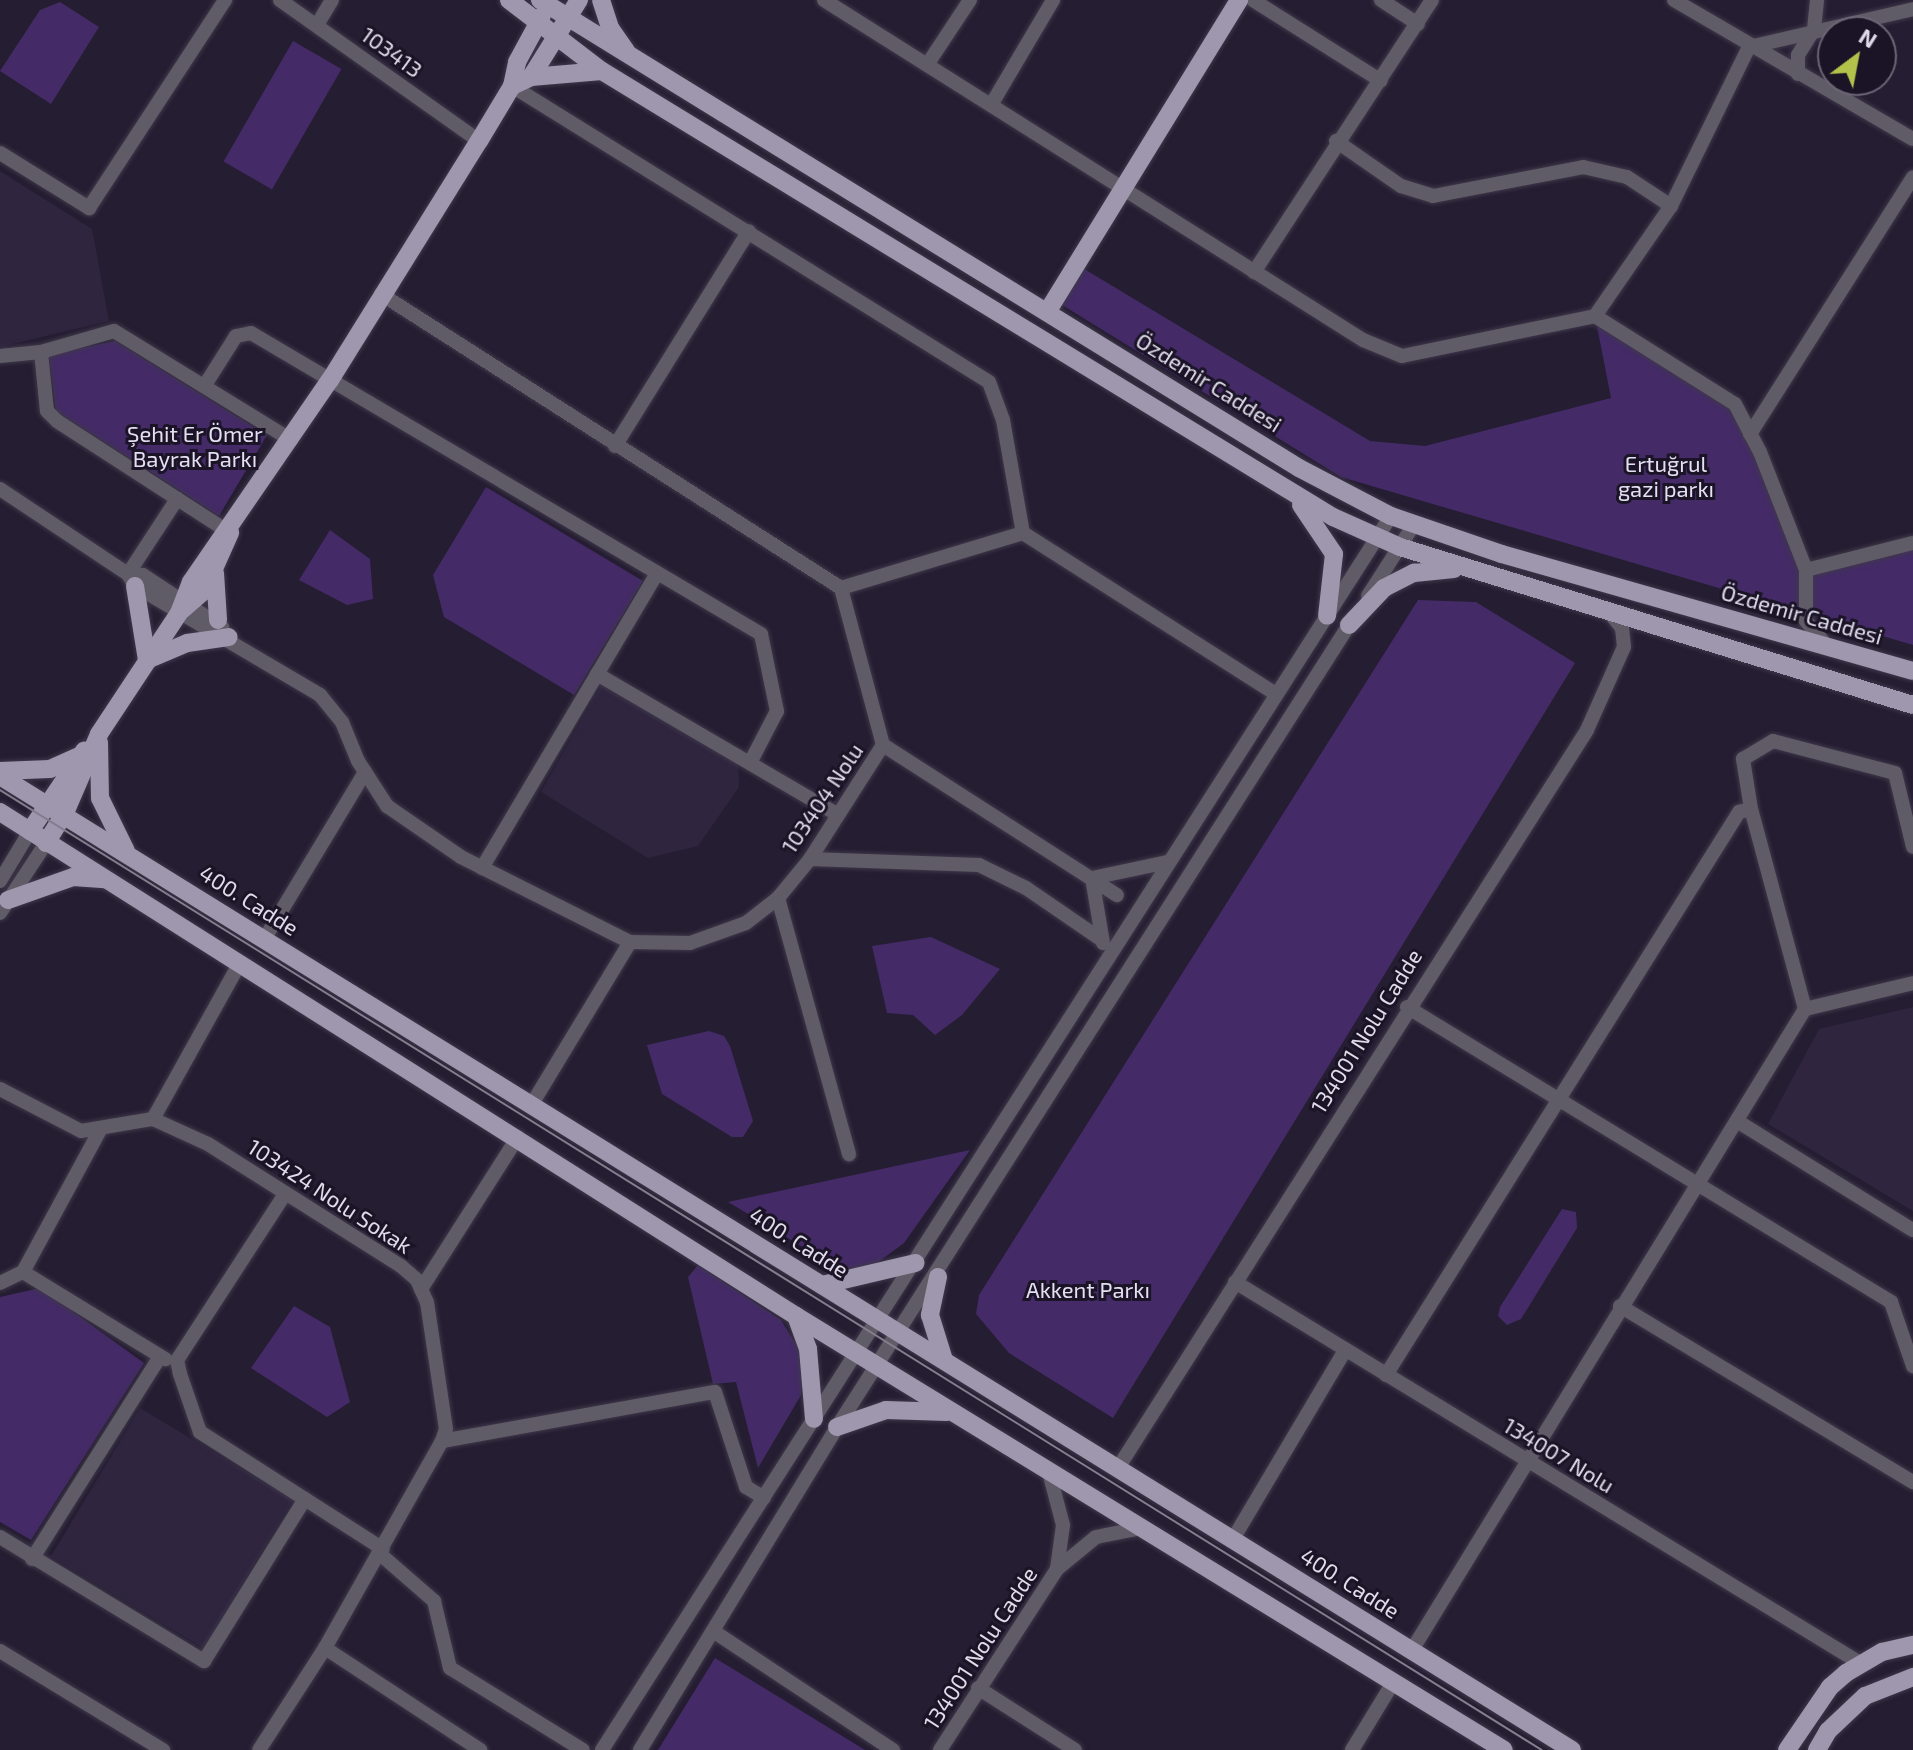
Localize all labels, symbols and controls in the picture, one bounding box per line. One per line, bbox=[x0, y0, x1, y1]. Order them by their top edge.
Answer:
north arrow bbox=[1817, 16, 1897, 96]
street label: 103413 bbox=[356, 21, 428, 83]
text: N bbox=[1855, 22, 1882, 53]
street label: Özdemir Caddesi bbox=[1131, 327, 1287, 437]
park label: Şehit Er Ömer Bayrak Parkı bbox=[127, 420, 263, 472]
park label: Ertuğrul gazi parkı bbox=[1618, 450, 1714, 502]
street label: Özdemir Caddesi bbox=[1718, 578, 1886, 650]
street label: 103404 Nolu bbox=[776, 738, 868, 858]
street label: 400. Cadde bbox=[195, 859, 303, 941]
street label: 134001 Nolu Cadde bbox=[1305, 944, 1427, 1118]
street label: 103424 Nolu Sokak bbox=[243, 1133, 417, 1259]
street label: 400. Cadde bbox=[745, 1201, 853, 1283]
park label: Akkent Parkı bbox=[1026, 1277, 1150, 1303]
street label: 134007 Nolu bbox=[1499, 1412, 1619, 1498]
street label: 400. Cadde bbox=[1296, 1542, 1404, 1624]
street label: 134001 Nolu Cadde bbox=[918, 1562, 1042, 1734]

